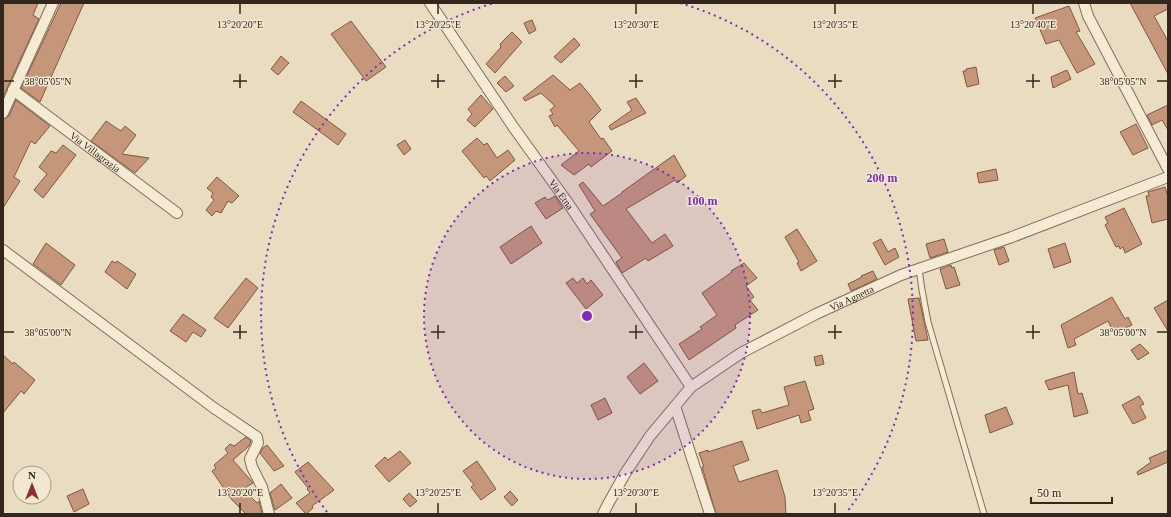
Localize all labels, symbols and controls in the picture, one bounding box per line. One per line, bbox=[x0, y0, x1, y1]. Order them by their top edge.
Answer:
text: 13°20'20"E bbox=[217, 19, 263, 30]
text: 13°20'25"E bbox=[415, 19, 461, 30]
text: 13°20'30"E bbox=[613, 19, 659, 30]
text: 13°20'35"E bbox=[812, 19, 858, 30]
text: 13°20'40"E bbox=[1010, 19, 1056, 30]
text: 38°05'05"N bbox=[24, 76, 72, 87]
text: 38°05'05"N bbox=[1099, 76, 1147, 87]
street label: Via Villagrazia bbox=[68, 130, 123, 175]
text: 200 m bbox=[867, 171, 898, 185]
street label: Via Etna bbox=[547, 177, 576, 212]
text: 100 m bbox=[687, 194, 718, 208]
street label: Via Agnetta bbox=[828, 283, 876, 313]
centre of rings bbox=[580, 309, 594, 323]
text: 38°05'00"N bbox=[24, 327, 72, 338]
text: 38°05'00"N bbox=[1099, 327, 1147, 338]
north arrow bbox=[12, 465, 52, 505]
text: N bbox=[28, 469, 36, 481]
scale bar bbox=[1031, 479, 1112, 505]
text: 50 m bbox=[1037, 486, 1062, 500]
text: 13°20'20"E bbox=[217, 487, 263, 498]
text: 13°20'25"E bbox=[415, 487, 461, 498]
text: 13°20'30"E bbox=[613, 487, 659, 498]
text: 13°20'35"E bbox=[812, 487, 858, 498]

